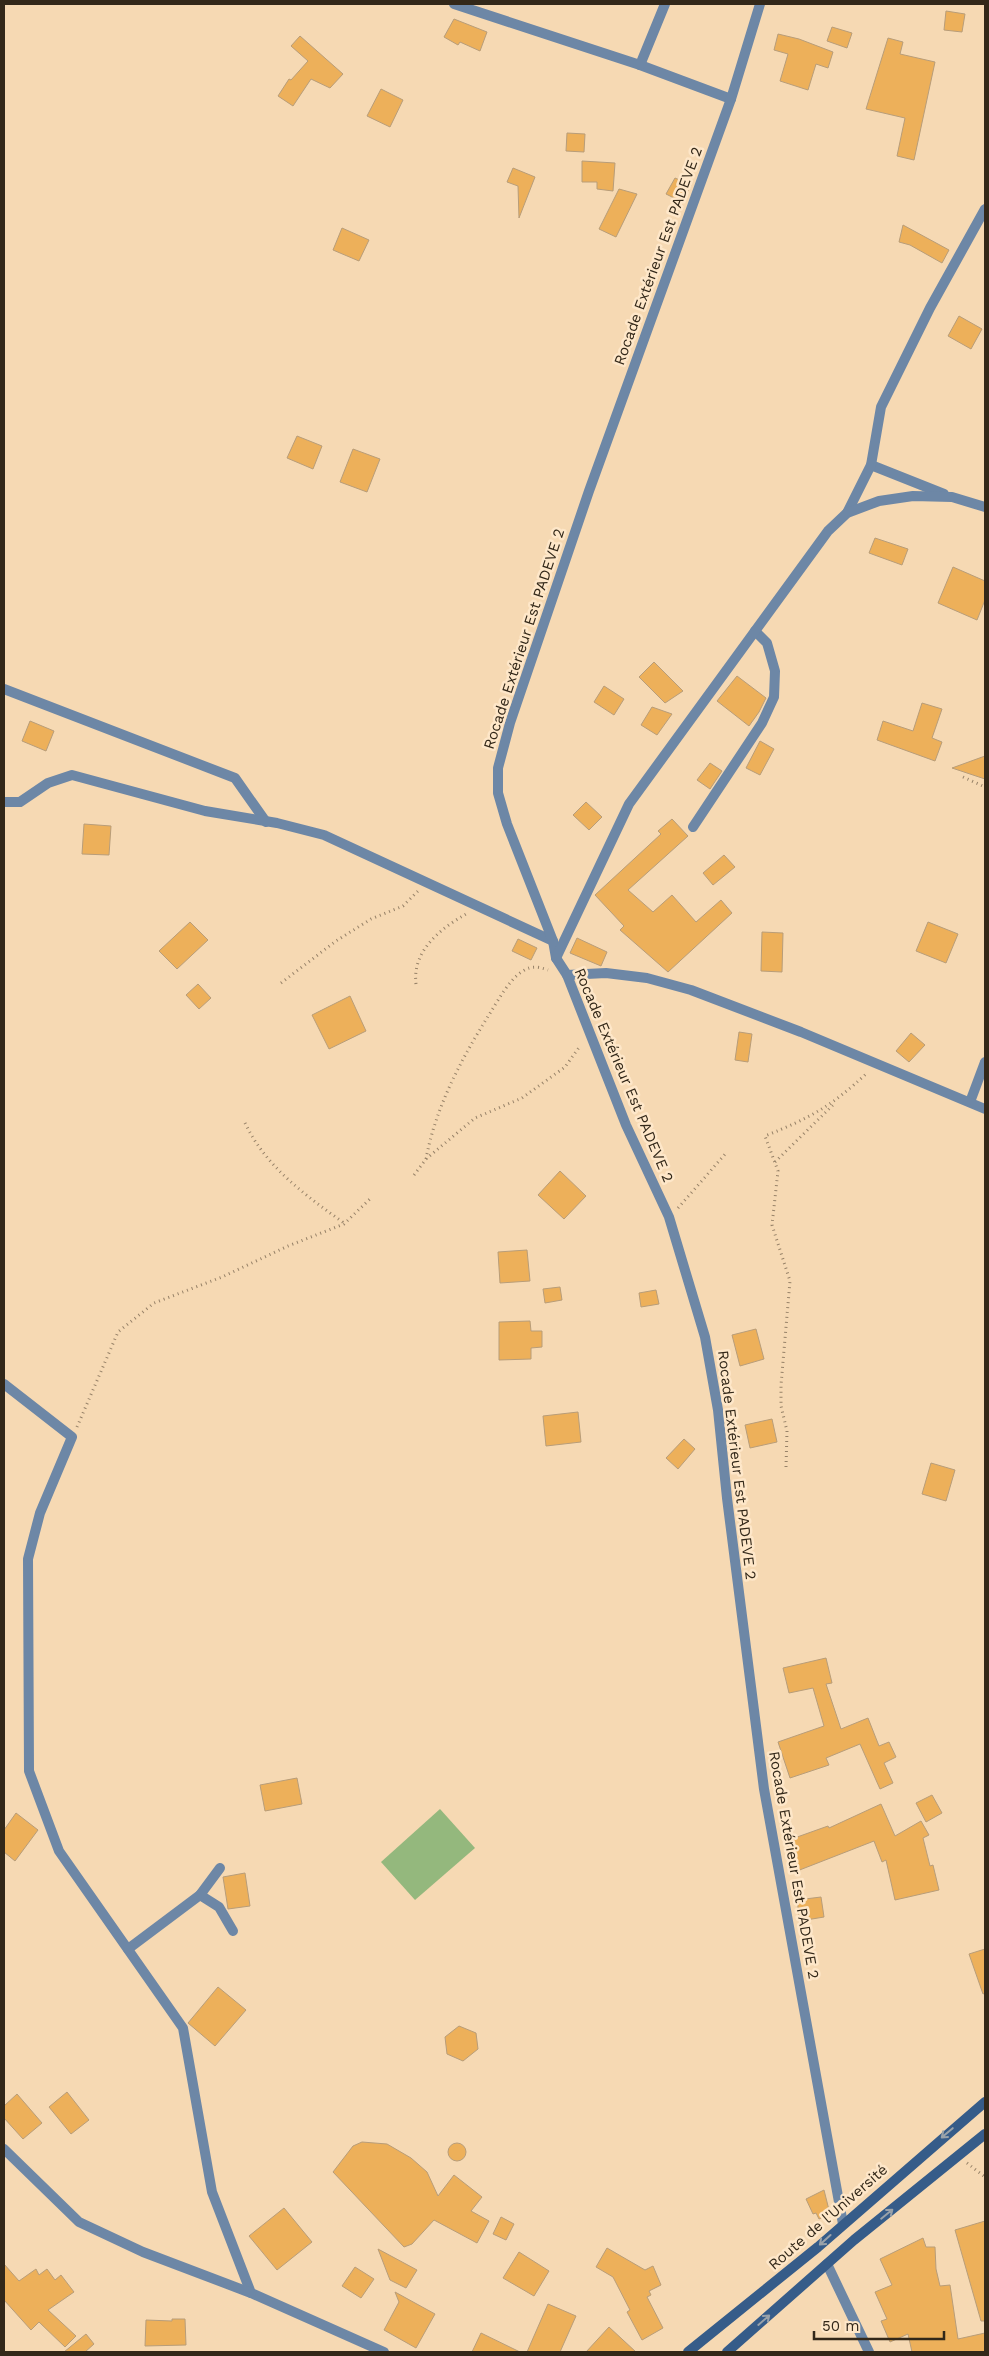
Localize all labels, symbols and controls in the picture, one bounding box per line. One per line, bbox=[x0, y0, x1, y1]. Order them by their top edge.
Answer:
street label: Rocade Extérieur Est PADEVE 2 bbox=[610, 144, 706, 368]
street label: Rocade Extérieur Est PADEVE 2 bbox=[480, 526, 568, 752]
street label: Rocade Extérieur Est PADEVE 2 bbox=[571, 965, 677, 1185]
street label: Rocade Extérieur Est PADEVE 2 bbox=[714, 1349, 760, 1581]
street label: Rocade Extérieur Est PADEVE 2 bbox=[765, 1750, 823, 1980]
one-way arrow bbox=[941, 2127, 954, 2139]
street label: Route de l'Université bbox=[765, 2160, 891, 2274]
one-way arrow bbox=[880, 2209, 893, 2220]
one-way arrow bbox=[819, 2234, 832, 2246]
scale bar bbox=[814, 2308, 944, 2340]
one-way arrow bbox=[757, 2314, 770, 2326]
text: 50 m bbox=[822, 2317, 859, 2335]

